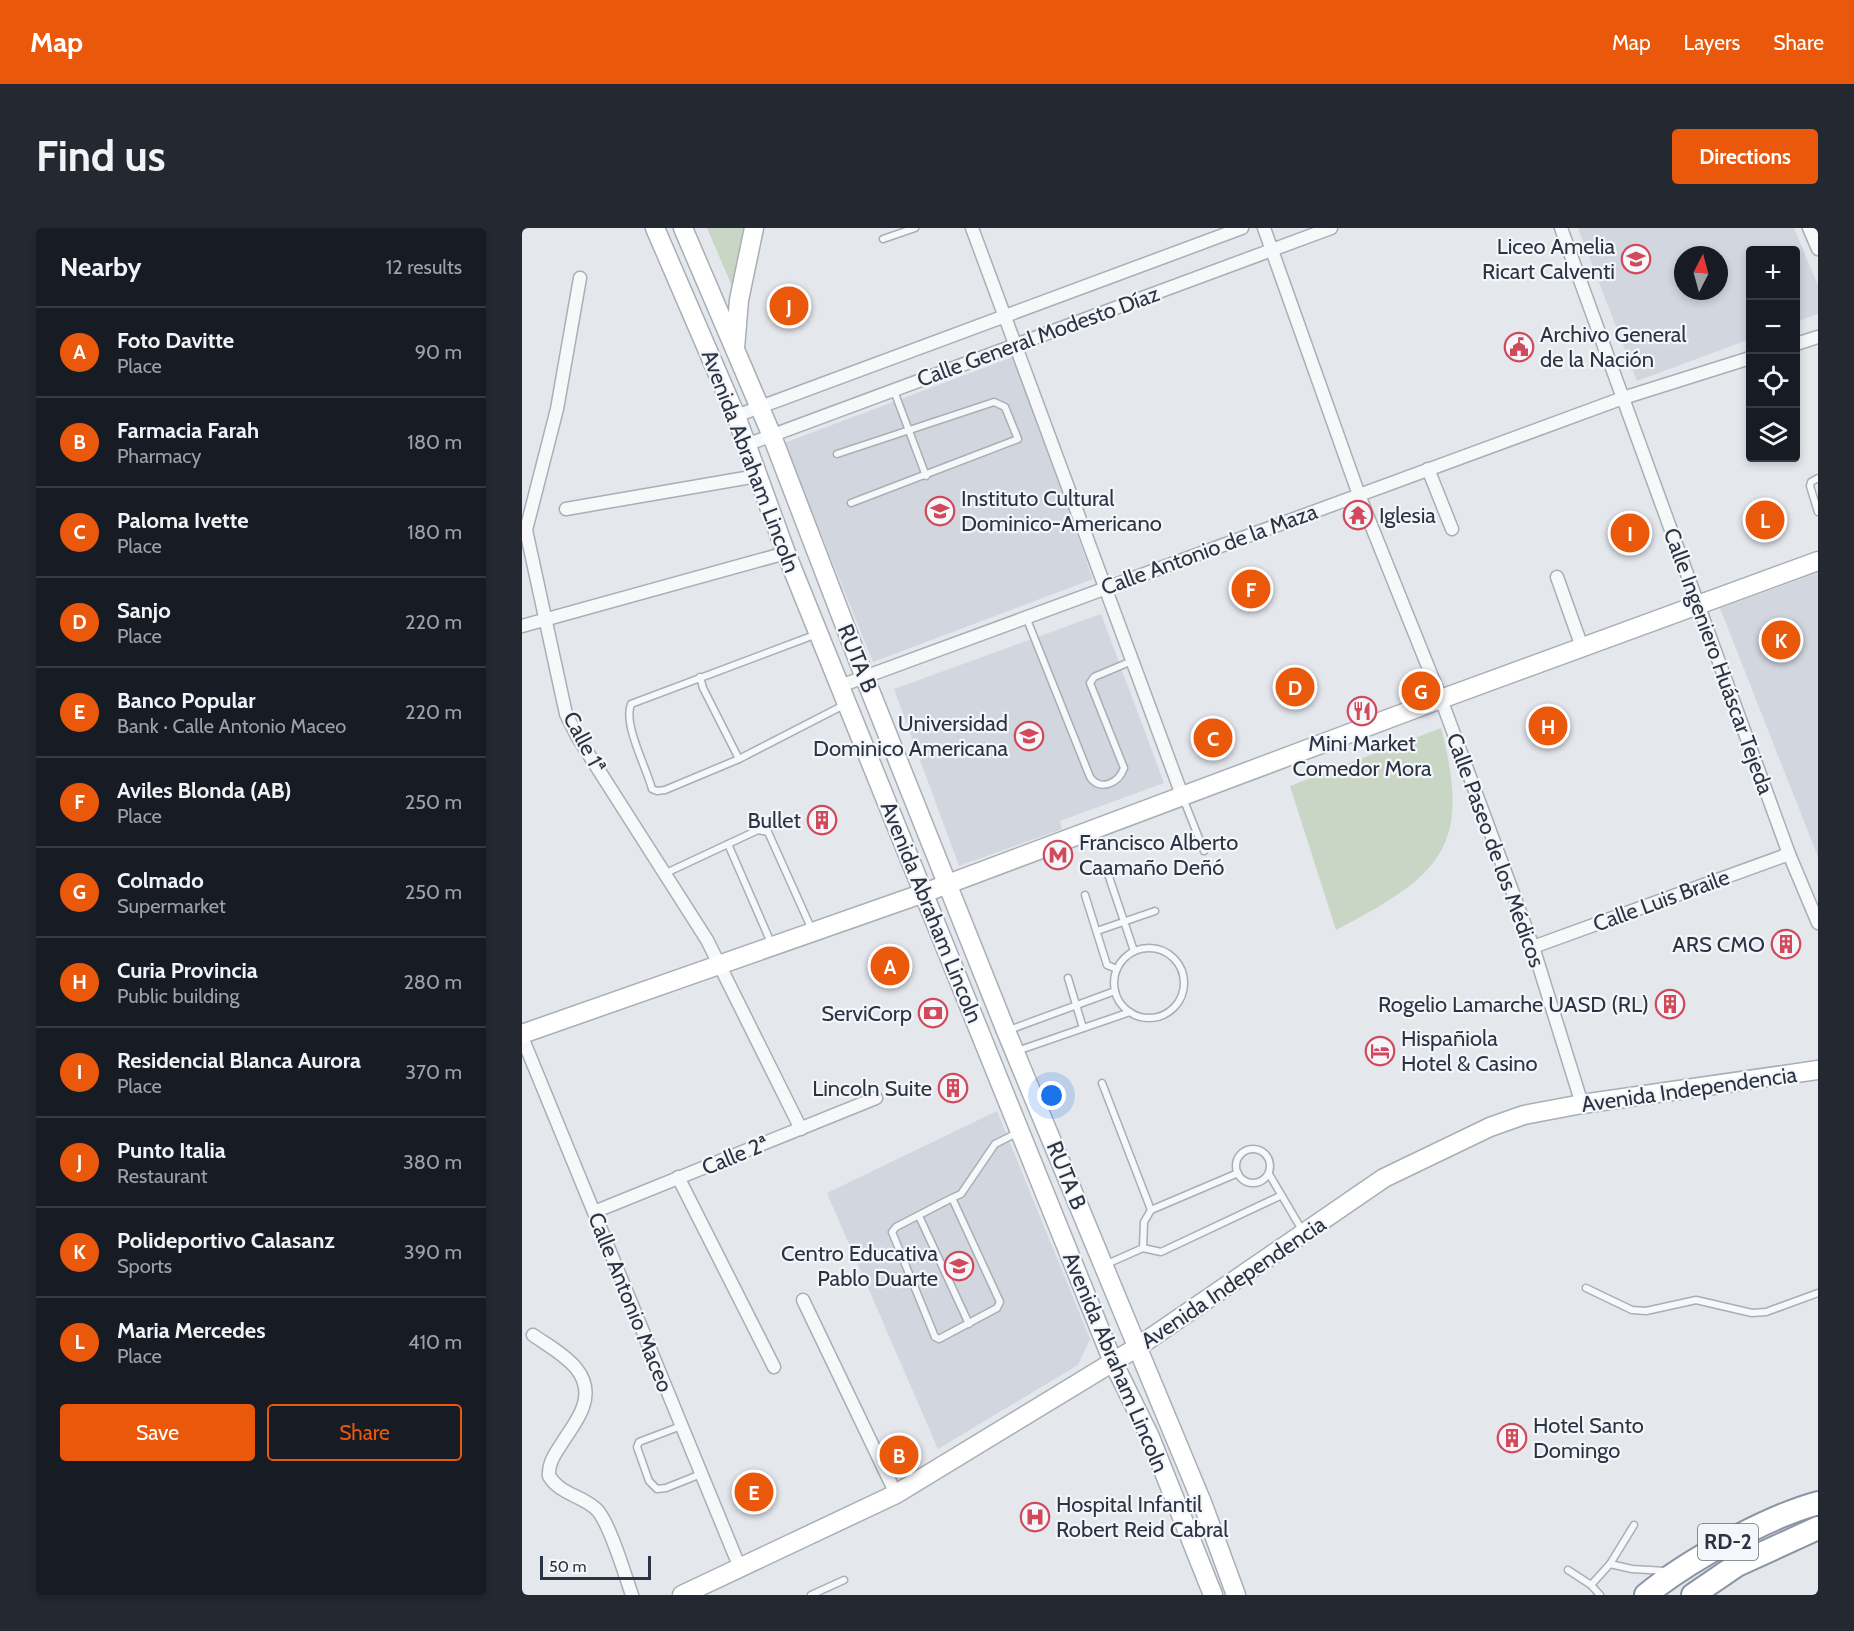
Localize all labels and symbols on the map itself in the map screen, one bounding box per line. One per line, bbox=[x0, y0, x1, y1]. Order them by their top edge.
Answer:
place label: Liceo Amelia Ricart Calventi bbox=[1482, 233, 1615, 285]
school or university icon: Liceo Amelia Ricart Calventi bbox=[1620, 243, 1652, 275]
north arrow bbox=[1674, 246, 1728, 300]
street label: Calle General Modesto Díaz bbox=[913, 280, 1163, 393]
pin: J bbox=[770, 284, 808, 328]
place label: Archivo General de la Nación bbox=[1540, 321, 1687, 373]
public building icon: Archivo General de la Nación bbox=[1503, 331, 1535, 363]
street label: Avenida Abraham Lincoln bbox=[696, 346, 806, 576]
place label: Instituto Cultural Dominico-Americano bbox=[961, 485, 1162, 537]
school or university icon: Instituto Cultural Dominico-Americano bbox=[924, 495, 956, 527]
street label: Calle Antonio de la Maza bbox=[1097, 498, 1321, 601]
pin: L bbox=[1746, 498, 1784, 542]
temple icon: Iglesia bbox=[1342, 499, 1374, 531]
place label: Iglesia bbox=[1379, 502, 1436, 529]
pin: I bbox=[1610, 510, 1650, 556]
street label: Calle Ingeniero Huáscar Tejeda bbox=[1658, 524, 1779, 798]
pin: F bbox=[1232, 566, 1270, 612]
pin: K bbox=[1762, 618, 1800, 662]
street label: RUTA B bbox=[832, 620, 883, 696]
pin: D bbox=[1276, 664, 1314, 710]
pin: G bbox=[1402, 668, 1440, 714]
restaurant icon: Mini Market Comedor Mora bbox=[1346, 695, 1378, 727]
pin: H bbox=[1528, 704, 1568, 748]
street label: Calle 1ª bbox=[557, 707, 612, 777]
place label: Universidad Dominico Americana bbox=[813, 710, 1008, 762]
pin: C bbox=[1194, 716, 1232, 760]
school or university icon: Universidad Dominico Americana bbox=[1013, 720, 1045, 752]
street label: Calle Paseo de los Médicos bbox=[1441, 729, 1551, 971]
place label: Mini Market Comedor Mora bbox=[1292, 730, 1432, 782]
street label: Avenida Abraham Lincoln bbox=[875, 797, 989, 1027]
building icon: Bullet bbox=[806, 804, 838, 836]
place label: Bullet bbox=[747, 807, 802, 834]
place label: Francisco Alberto Caamaño Deñó bbox=[1079, 829, 1238, 881]
metro station icon: Francisco Alberto Caamaño Deñó bbox=[1042, 839, 1074, 871]
street label: Calle Luis Braile bbox=[1589, 863, 1733, 938]
building icon: ARS CMO bbox=[1770, 928, 1802, 960]
place label: ARS CMO bbox=[1672, 931, 1765, 958]
pin: A bbox=[870, 944, 910, 988]
building icon: Rogelio Lamarche UASD (RL) bbox=[1654, 988, 1686, 1020]
place label: Rogelio Lamarche UASD (RL) bbox=[1378, 991, 1649, 1018]
bank icon: ServiCorp bbox=[917, 997, 949, 1029]
place label: ServiCorp bbox=[821, 1000, 912, 1027]
place label: Hispañiola Hotel & Casino bbox=[1401, 1025, 1538, 1077]
hotel icon: Hispañiola Hotel & Casino bbox=[1364, 1035, 1396, 1067]
street label: Avenida Independencia bbox=[1580, 1061, 1799, 1118]
building icon: Lincoln Suite bbox=[937, 1072, 969, 1104]
place label: Lincoln Suite bbox=[812, 1075, 932, 1102]
your location bbox=[1037, 1081, 1066, 1110]
street label: Calle 2ª bbox=[698, 1130, 773, 1181]
street label: RUTA B bbox=[1041, 1137, 1092, 1213]
street label: Calle Antonio Maceo bbox=[582, 1208, 679, 1396]
street label: Avenida Independencia bbox=[1136, 1210, 1331, 1354]
place label: Centro Educativa Pablo Duarte bbox=[781, 1240, 938, 1292]
street label: Avenida Abraham Lincoln bbox=[1057, 1248, 1174, 1476]
school or university icon: Centro Educativa Pablo Duarte bbox=[943, 1250, 975, 1282]
place label: Hotel Santo Domingo bbox=[1533, 1412, 1644, 1464]
building icon: Hotel Santo Domingo bbox=[1496, 1422, 1528, 1454]
pin: B bbox=[880, 1432, 919, 1478]
pin: E bbox=[734, 1470, 774, 1514]
place label: Hospital Infantil Robert Reid Cabral bbox=[1056, 1491, 1229, 1543]
hospital icon: Hospital Infantil Robert Reid Cabral bbox=[1019, 1501, 1051, 1533]
road number: RD-2 bbox=[1698, 1524, 1758, 1560]
scale bar bbox=[540, 1553, 651, 1580]

